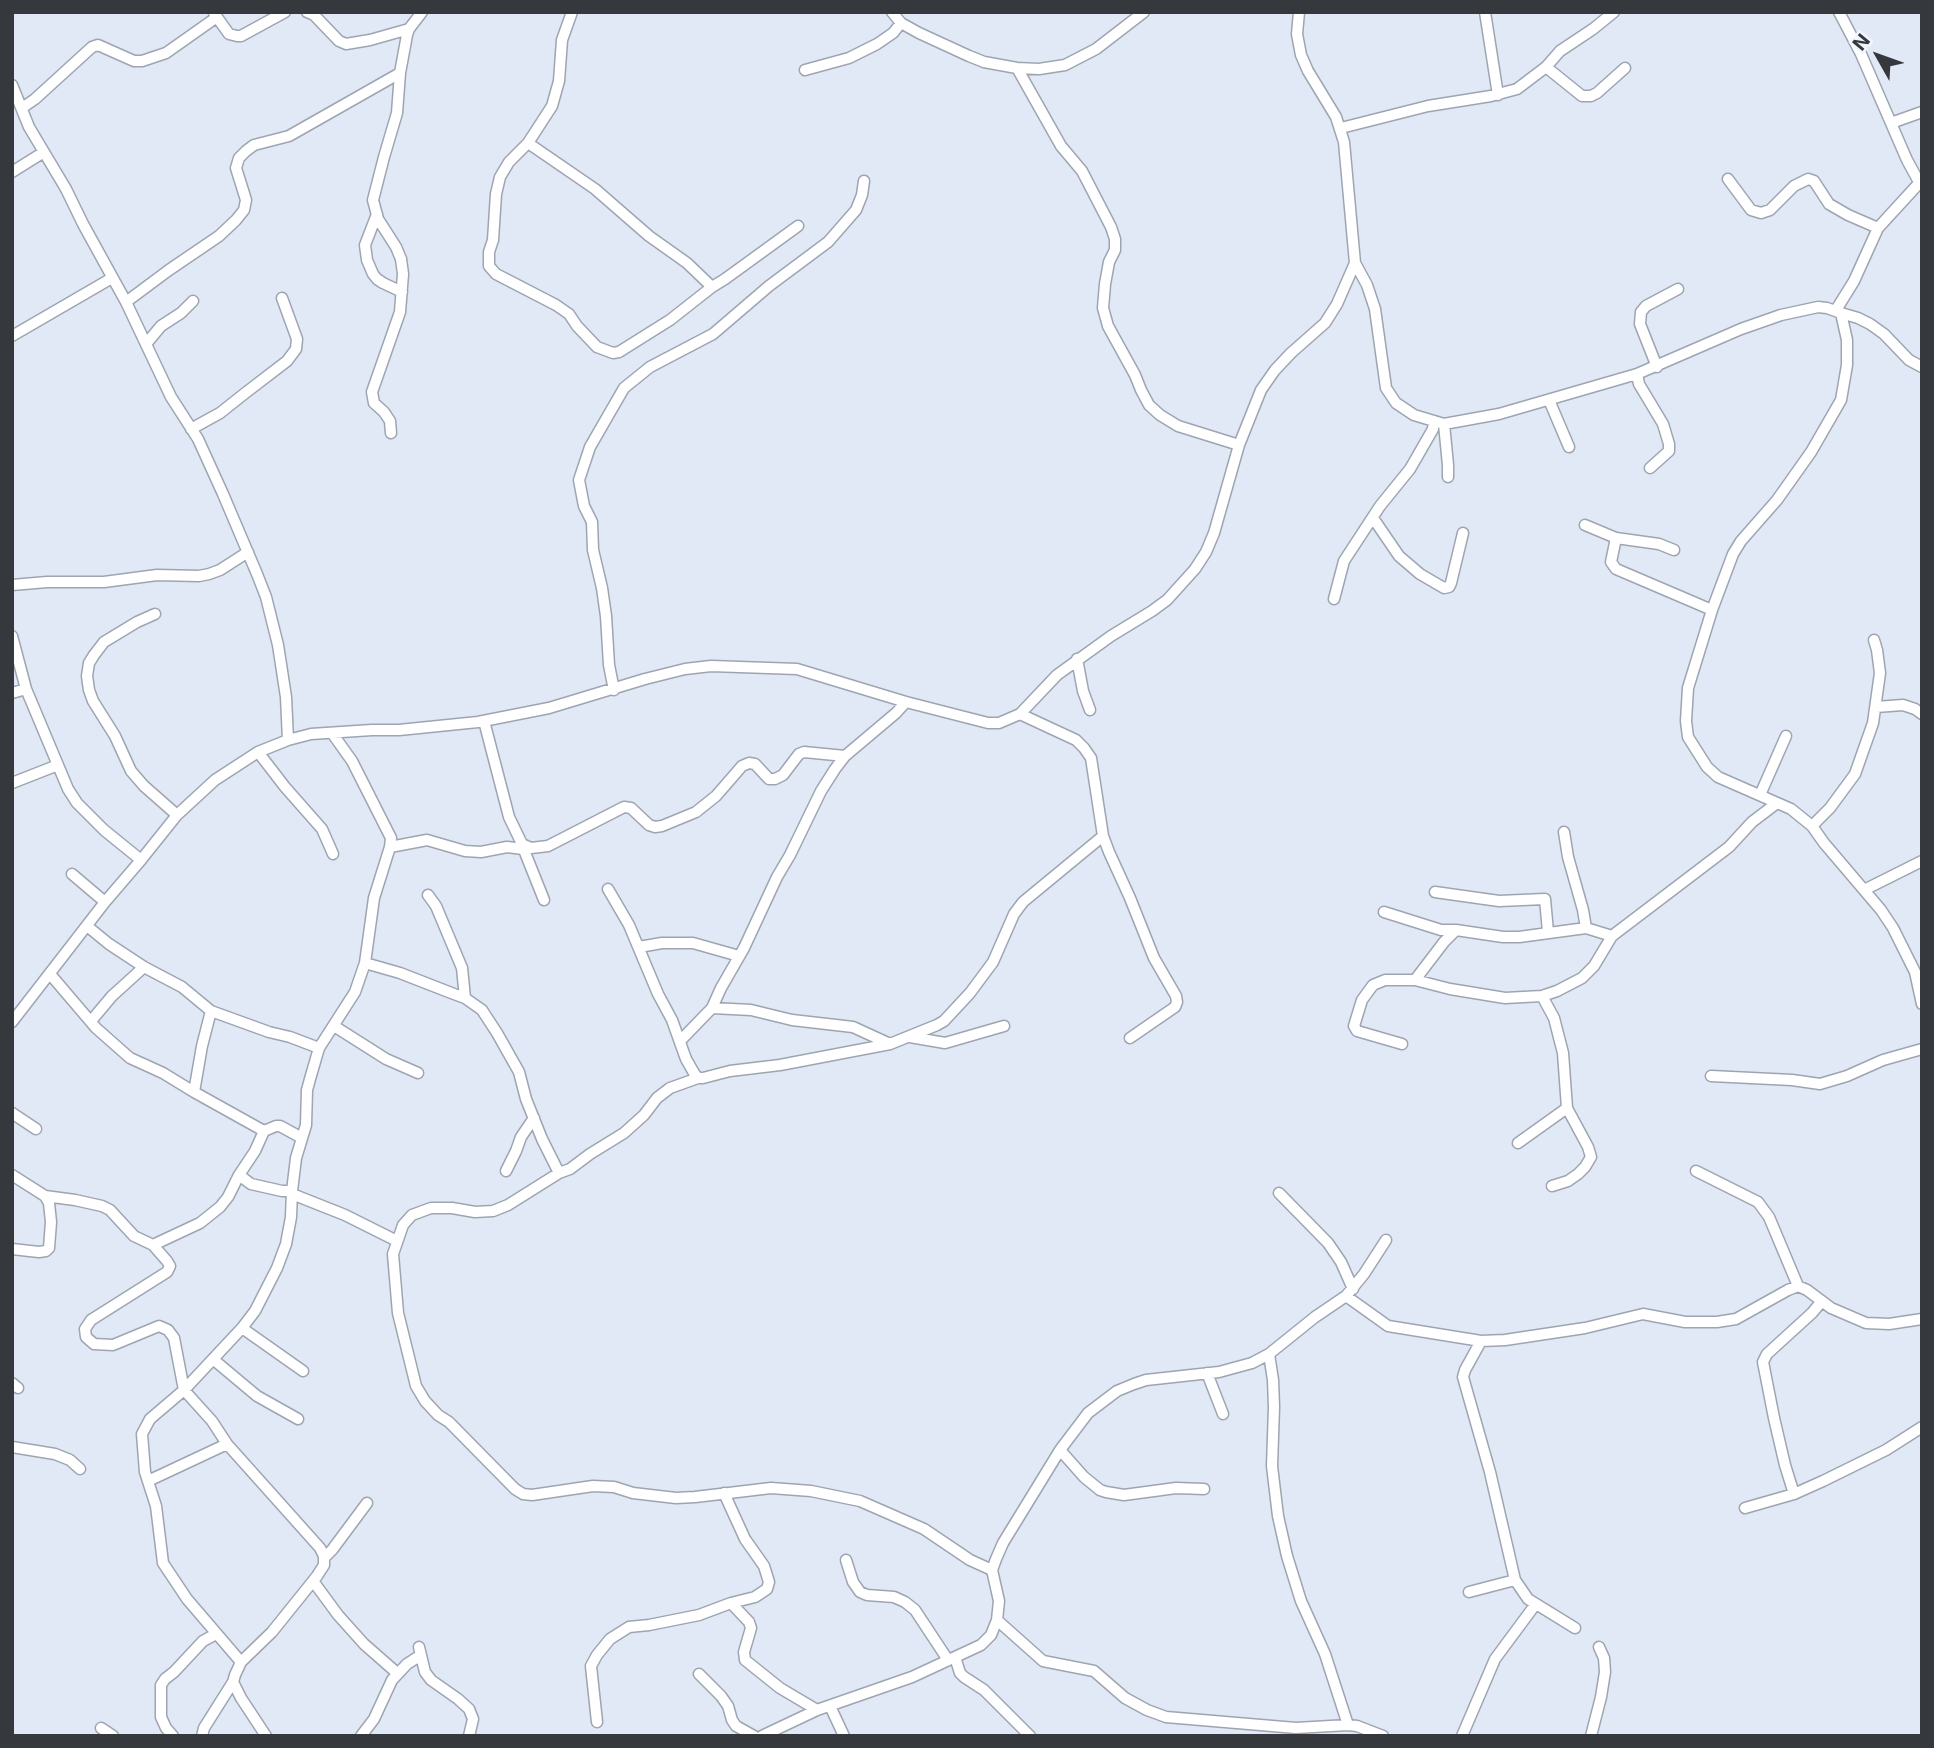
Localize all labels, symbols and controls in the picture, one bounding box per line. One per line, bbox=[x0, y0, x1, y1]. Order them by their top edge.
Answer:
north arrow bbox=[1843, 21, 1913, 91]
text: N bbox=[1848, 29, 1875, 55]

